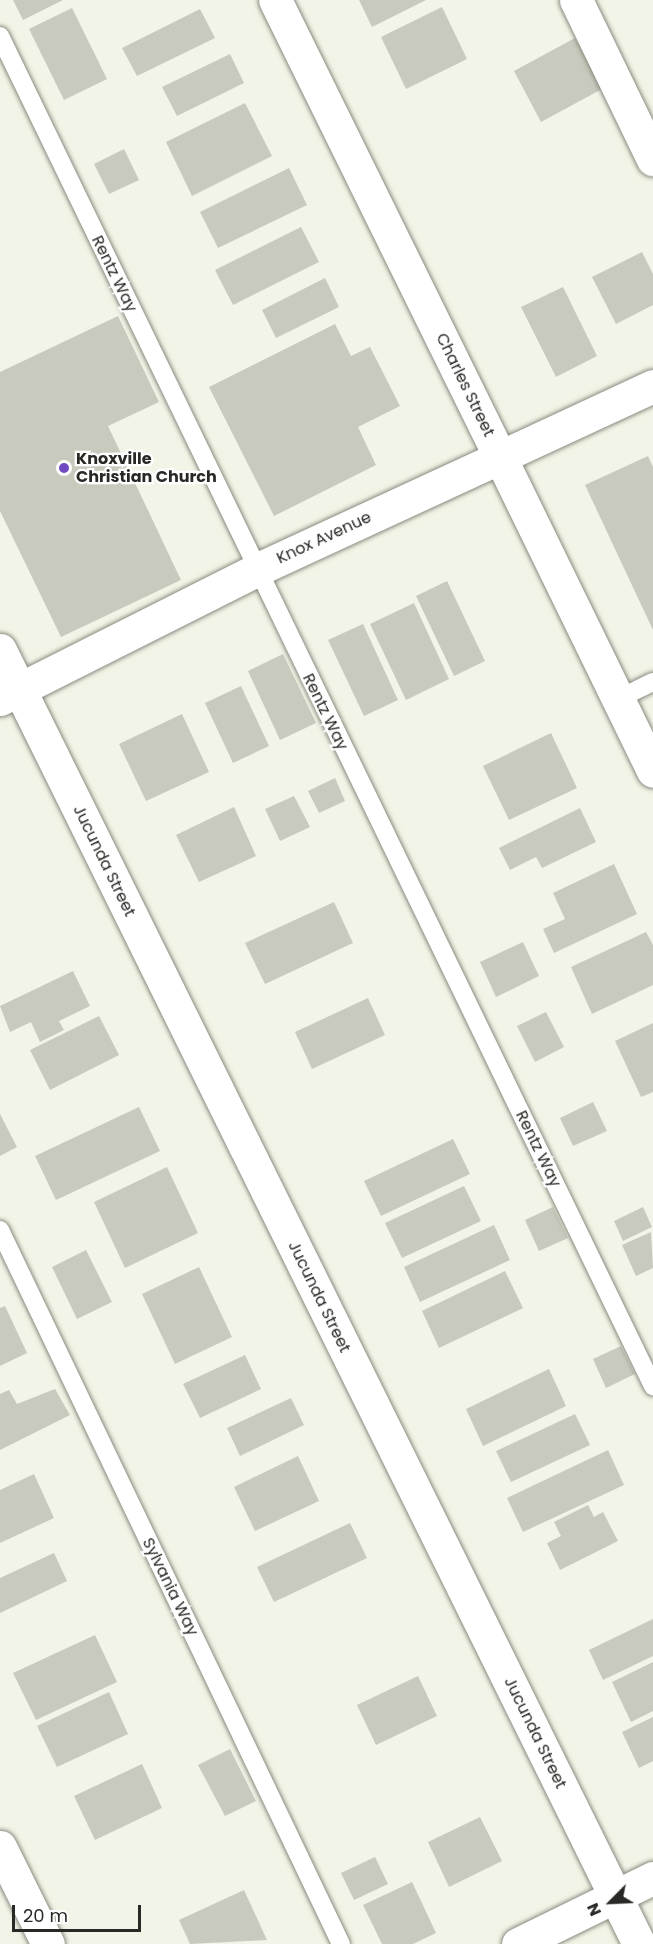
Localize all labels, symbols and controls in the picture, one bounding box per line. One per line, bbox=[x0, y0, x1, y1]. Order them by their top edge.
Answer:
street label: Rentz Way bbox=[87, 233, 141, 315]
street label: Charles Street bbox=[432, 330, 498, 440]
place label: Knoxville Christian Church bbox=[76, 449, 217, 487]
marker: Knoxville Christian Church bbox=[57, 461, 71, 475]
street label: Knox Avenue bbox=[274, 508, 374, 568]
street label: Rentz Way bbox=[298, 671, 352, 753]
street label: Jucunda Street bbox=[69, 802, 139, 920]
street label: Rentz Way bbox=[511, 1108, 565, 1190]
street label: Jucunda Street bbox=[284, 1238, 354, 1356]
street label: Sylvania Way bbox=[138, 1535, 202, 1639]
street label: Jucunda Street bbox=[500, 1674, 570, 1792]
north arrow bbox=[581, 1872, 641, 1932]
scale bar bbox=[15, 1893, 144, 1931]
text: N bbox=[581, 1899, 607, 1920]
text: 20 m bbox=[23, 1903, 68, 1928]

